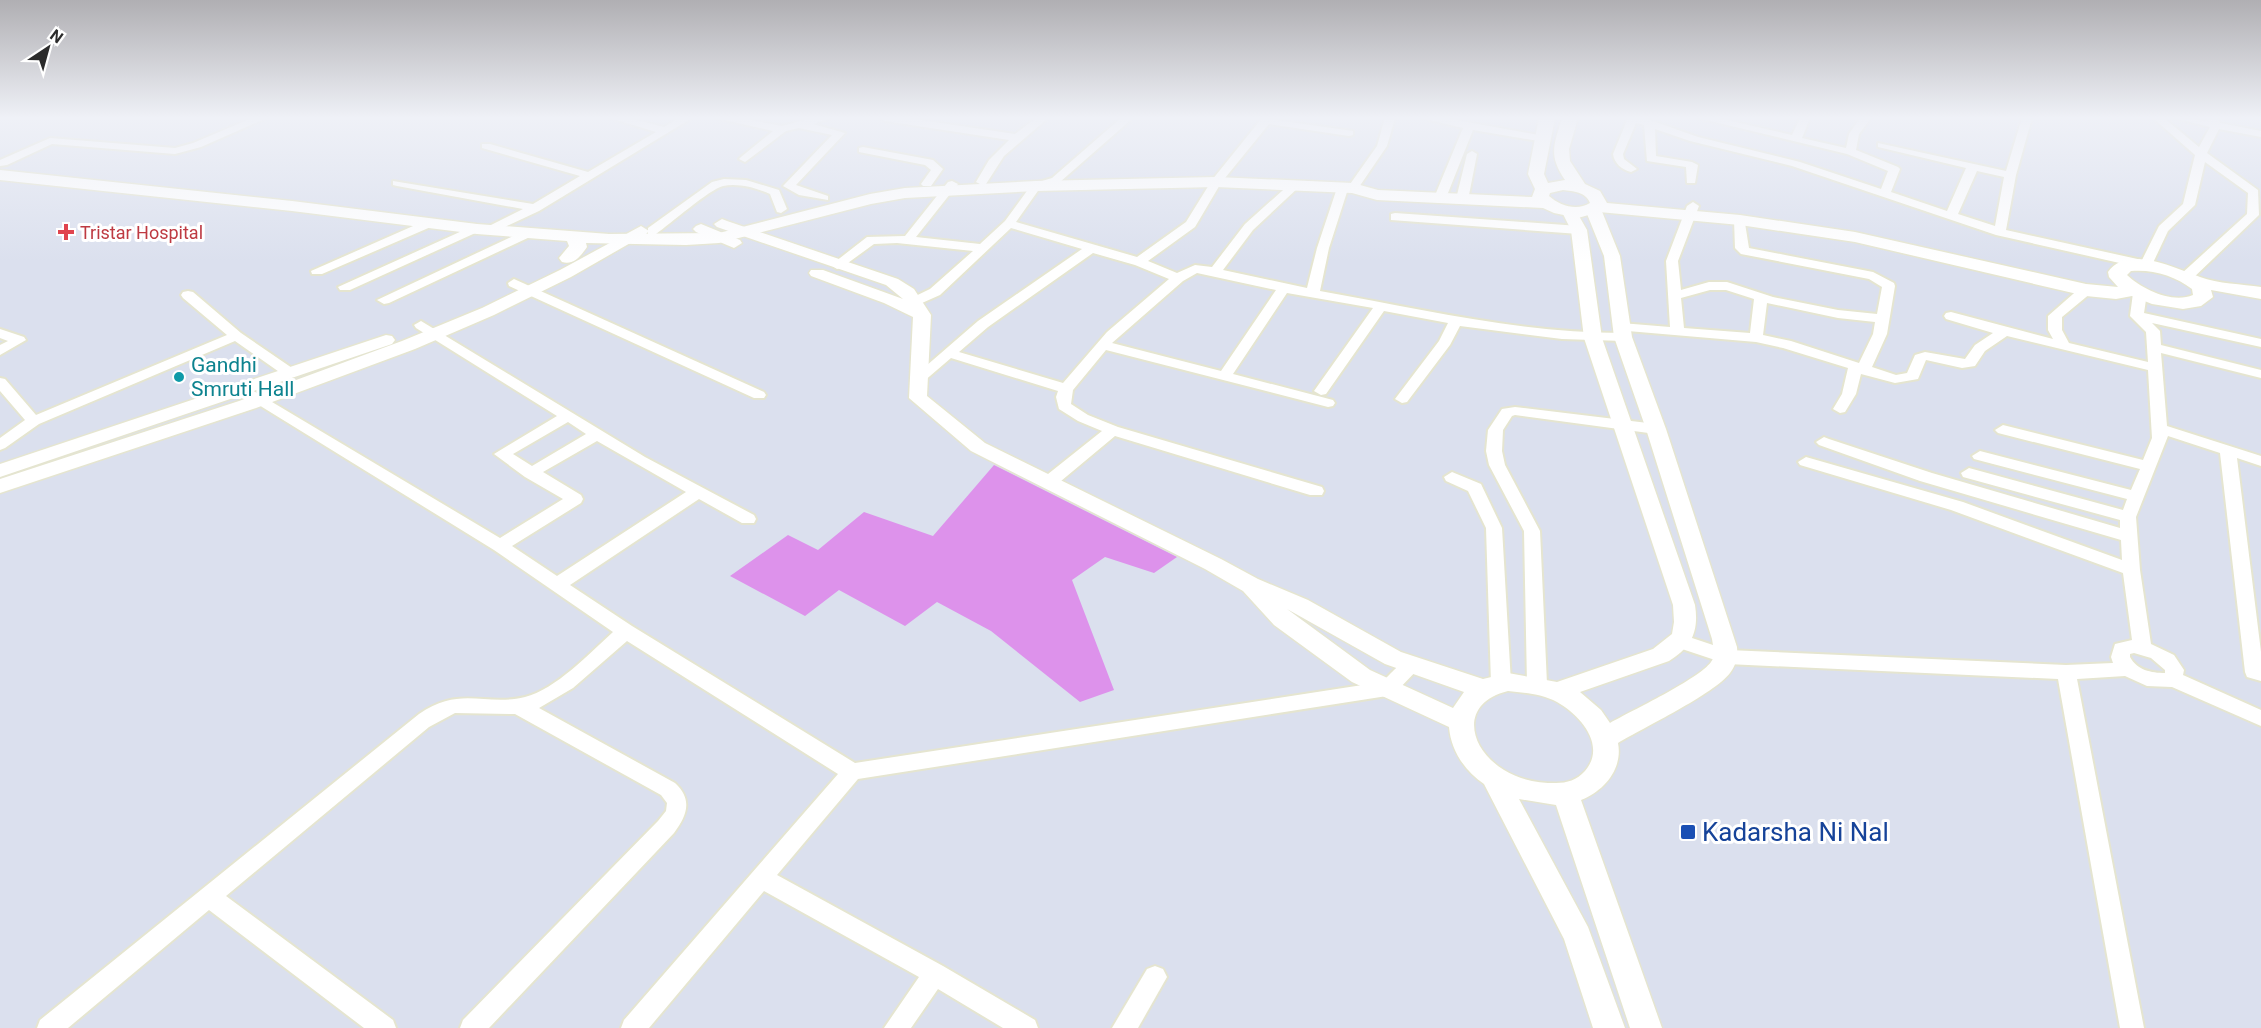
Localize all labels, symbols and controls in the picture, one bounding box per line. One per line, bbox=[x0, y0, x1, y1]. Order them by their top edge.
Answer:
north arrow bbox=[18, 18, 78, 78]
text: N bbox=[46, 25, 67, 47]
place label: Tristar Hospital bbox=[80, 222, 203, 243]
marker: Tristar Hospital bbox=[57, 223, 75, 241]
place label: Gandhi Smruti Hall bbox=[191, 353, 294, 401]
marker: Gandhi Smruti Hall bbox=[172, 370, 186, 384]
place label: Kadarsha Ni Nal bbox=[1702, 817, 1889, 847]
marker: Kadarsha Ni Nal bbox=[1679, 823, 1697, 841]

